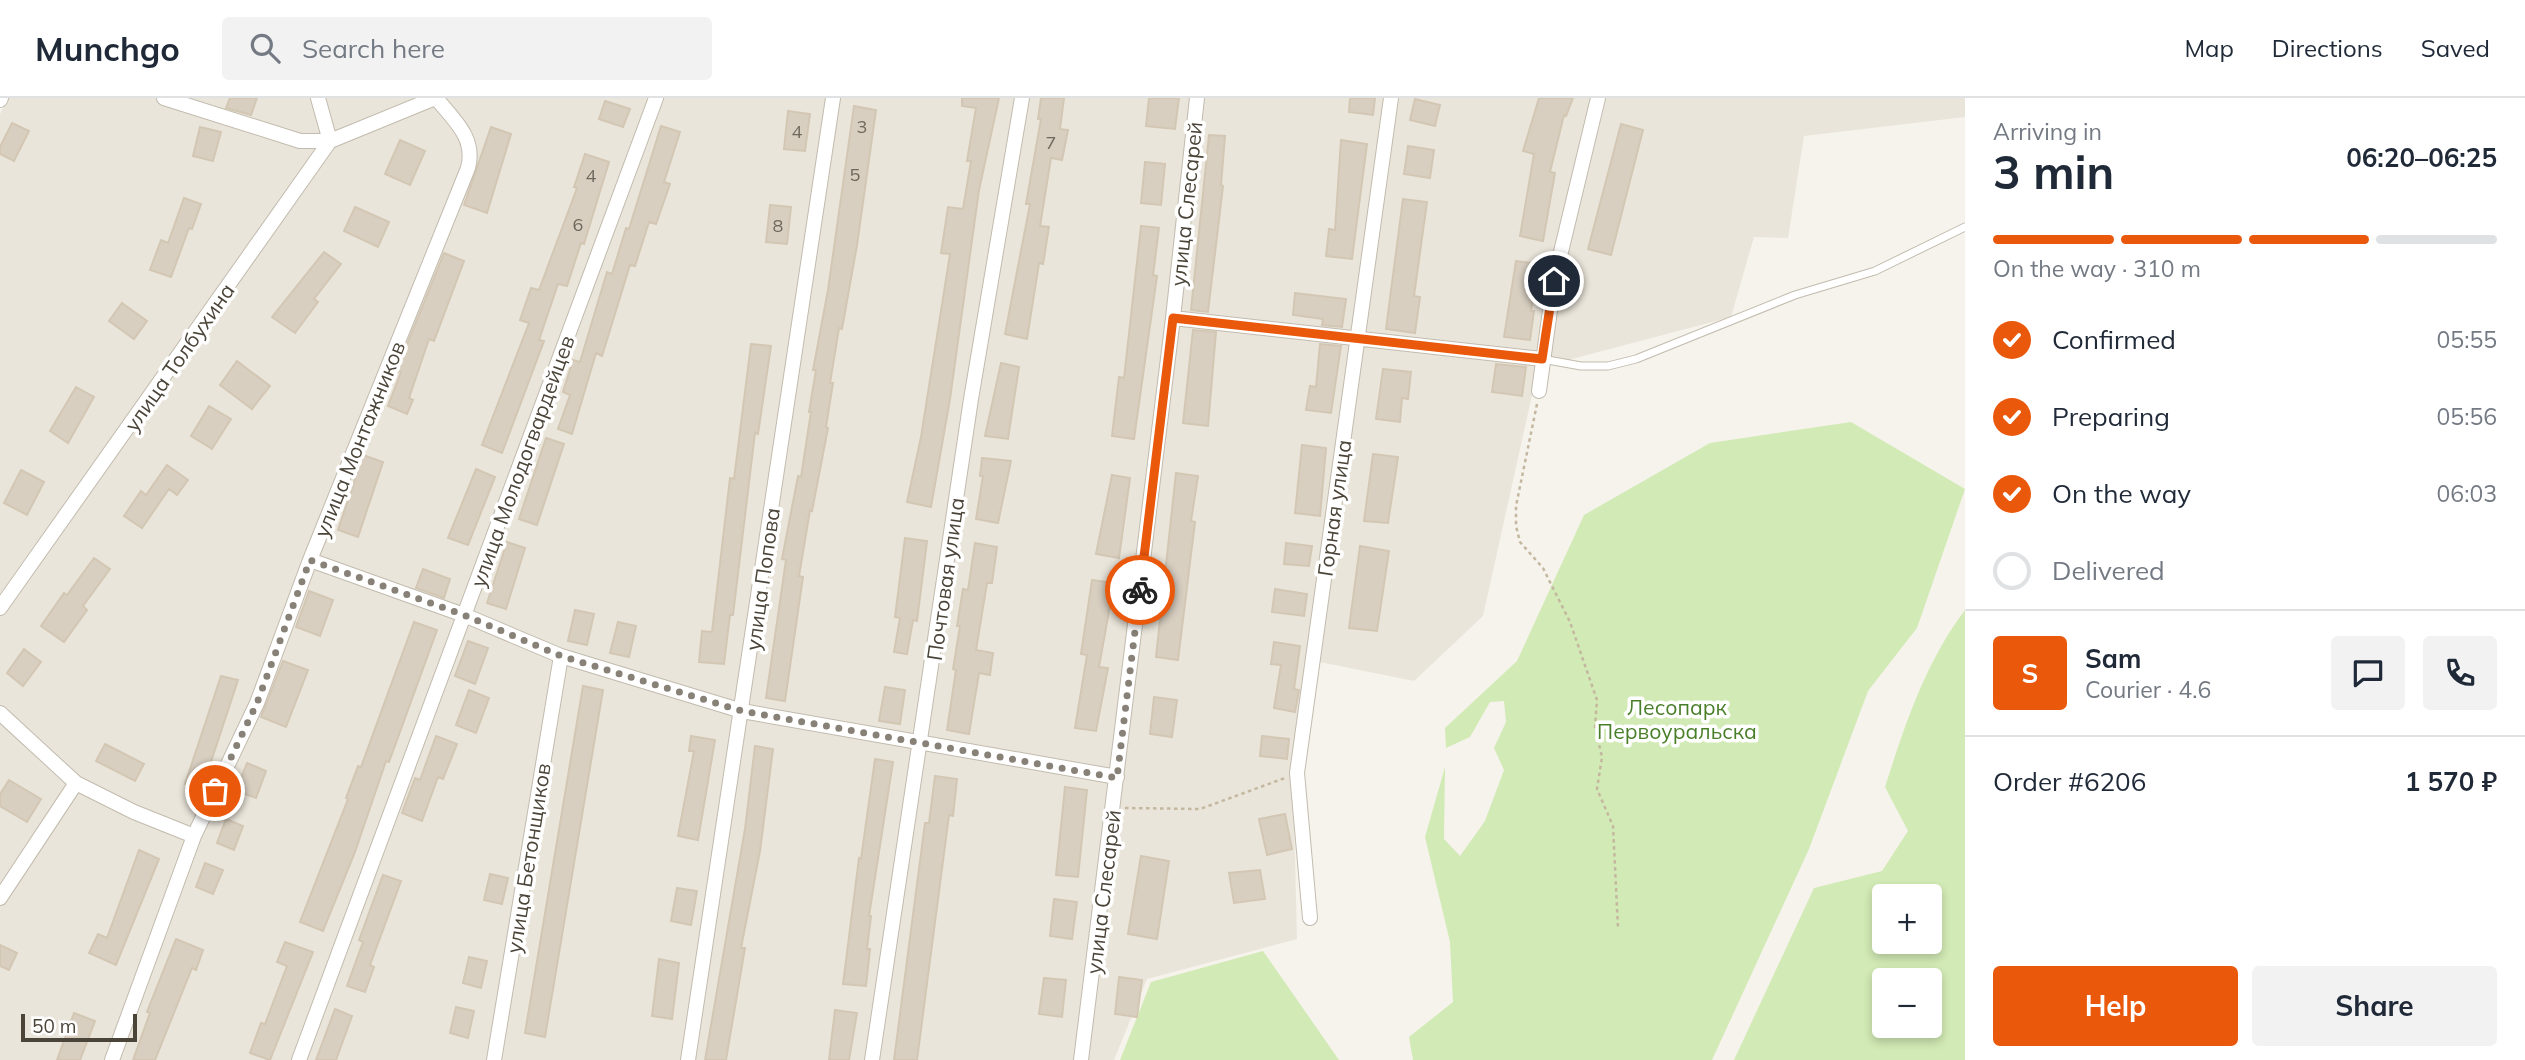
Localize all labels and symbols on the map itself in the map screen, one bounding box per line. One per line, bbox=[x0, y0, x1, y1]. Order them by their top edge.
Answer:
house number: 3 bbox=[857, 115, 867, 138]
house number: 4 bbox=[792, 120, 803, 143]
street label: улица Слесарей bbox=[1164, 120, 1208, 288]
house number: 7 bbox=[1046, 131, 1056, 154]
house number: 5 bbox=[850, 163, 861, 186]
house number: 4 bbox=[586, 164, 597, 187]
house number: 6 bbox=[573, 213, 583, 236]
house number: 8 bbox=[773, 214, 783, 237]
pin bbox=[1524, 251, 1584, 311]
street label: улица Толбухина bbox=[118, 278, 240, 436]
street label: улица Молодогвардейцев bbox=[464, 332, 580, 590]
street label: улица Монтажников bbox=[308, 337, 410, 541]
street label: Горная улица bbox=[1312, 438, 1356, 578]
street label: Почтовая улица bbox=[921, 496, 969, 662]
street label: улица Попова bbox=[739, 506, 785, 652]
courier bbox=[1105, 555, 1175, 625]
park label: Лесопарк Первоуральска bbox=[1597, 694, 1757, 744]
pin bbox=[185, 761, 245, 821]
street label: улица Бетонщиков bbox=[500, 761, 556, 955]
street label: улица Слесарей bbox=[1080, 808, 1126, 976]
scale bar bbox=[21, 1011, 136, 1043]

